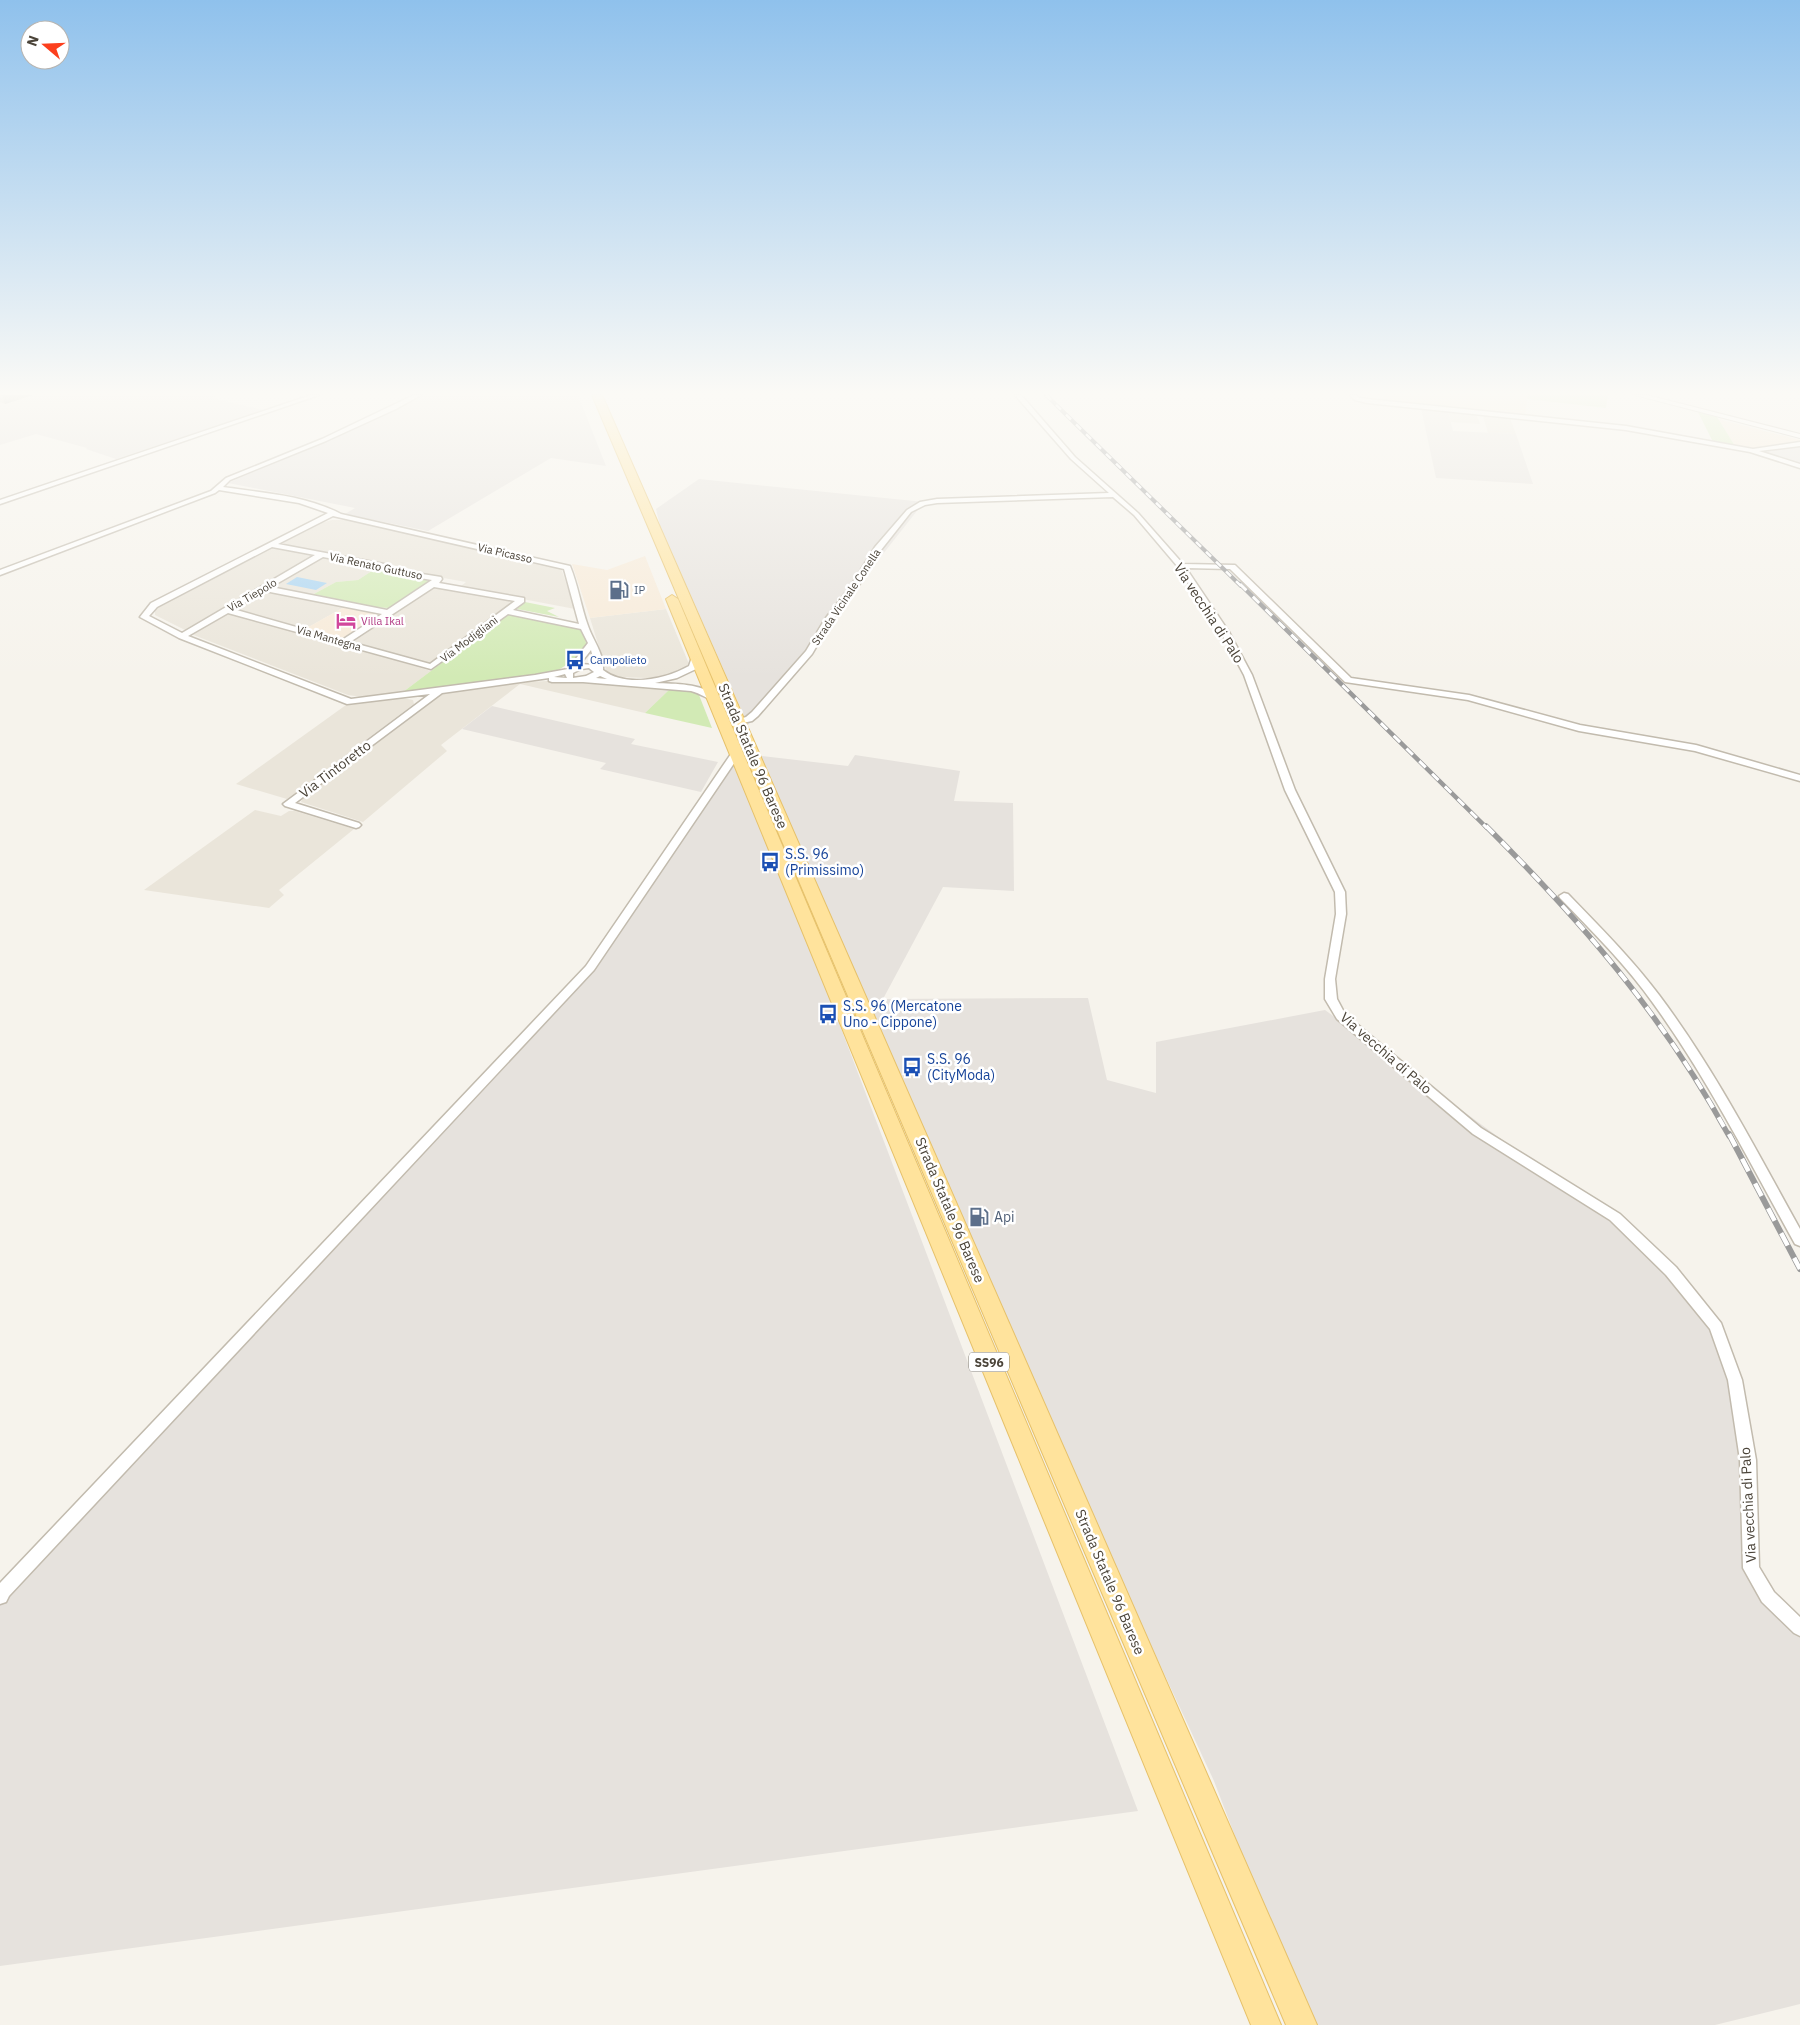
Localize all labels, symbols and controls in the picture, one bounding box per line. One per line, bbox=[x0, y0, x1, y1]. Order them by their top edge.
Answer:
north arrow bbox=[20, 20, 70, 70]
text: N bbox=[23, 33, 43, 48]
street label: Via Picasso bbox=[476, 540, 534, 566]
street label: Strada Vicinale Conella bbox=[808, 546, 884, 648]
street label: Via Renato Guttuso bbox=[328, 549, 424, 583]
street label: Via vecchia di Palo bbox=[1170, 559, 1248, 667]
street label: Via Tiepolo bbox=[225, 575, 279, 615]
fuel station icon: IP bbox=[608, 579, 630, 601]
place label: IP bbox=[634, 583, 645, 597]
hotel icon: Villa Ikal bbox=[335, 610, 357, 632]
street label: Via Modigliani bbox=[437, 613, 501, 665]
place label: Villa Ikal bbox=[361, 614, 404, 628]
street label: Via Mantegna bbox=[295, 622, 363, 654]
bus stop icon: Campolieto bbox=[564, 649, 586, 671]
place label: Campolieto bbox=[590, 653, 647, 667]
street label: Strada Statale 96 Barese bbox=[714, 681, 792, 832]
street label: Via Tintoretto bbox=[296, 736, 375, 802]
place label: S.S. 96 (Primissimo) bbox=[785, 845, 864, 879]
bus stop icon: S.S. 96 (Primissimo) bbox=[759, 851, 781, 873]
place label: S.S. 96 (Mercatone Uno - Cippone) bbox=[843, 997, 962, 1031]
bus stop icon: S.S. 96 (Mercatone Uno - Cippone) bbox=[817, 1003, 839, 1025]
street label: Via vecchia di Palo bbox=[1336, 1008, 1436, 1098]
place label: S.S. 96 (CityModa) bbox=[927, 1050, 995, 1084]
bus stop icon: S.S. 96 (CityModa) bbox=[901, 1056, 923, 1078]
street label: Strada Statale 96 Barese bbox=[911, 1135, 989, 1286]
fuel station icon: Api bbox=[968, 1206, 990, 1228]
place label: Api bbox=[994, 1208, 1015, 1226]
road number: SS96 bbox=[969, 1352, 1009, 1371]
street label: Via vecchia di Palo bbox=[1736, 1447, 1760, 1563]
street label: Strada Statale 96 Barese bbox=[1071, 1507, 1149, 1658]

